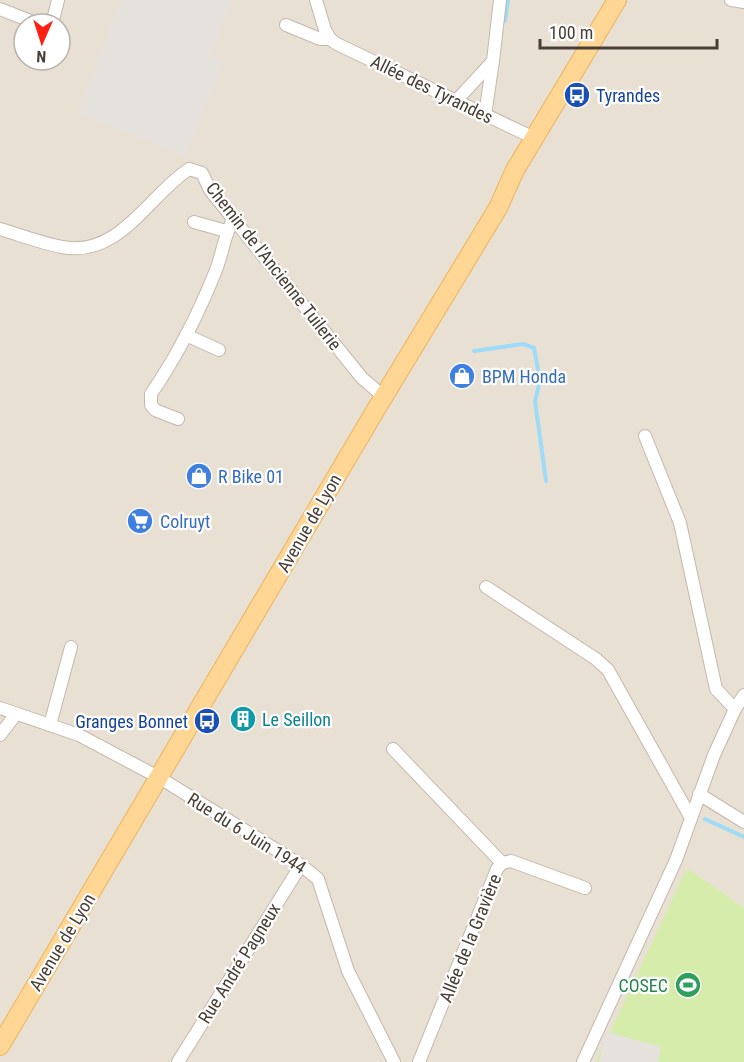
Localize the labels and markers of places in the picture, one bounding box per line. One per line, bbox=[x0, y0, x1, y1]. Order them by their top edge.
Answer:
bus stop icon: Tyrandes bbox=[562, 80, 592, 110]
place label: Tyrandes bbox=[596, 85, 660, 106]
shop icon: BPM Honda bbox=[447, 361, 477, 391]
place label: BPM Honda bbox=[482, 366, 566, 387]
shop icon: R Bike 01 bbox=[184, 461, 214, 491]
place label: R Bike 01 bbox=[218, 466, 284, 487]
supermarket icon: Colruyt bbox=[125, 506, 155, 536]
place label: Colruyt bbox=[160, 511, 210, 532]
building icon: Le Seillon bbox=[228, 704, 258, 734]
bus stop icon: Granges Bonnet bbox=[192, 706, 222, 736]
place label: Le Seillon bbox=[262, 709, 331, 730]
place label: Granges Bonnet bbox=[75, 711, 188, 732]
sports icon: COSEC bbox=[673, 970, 703, 1000]
place label: COSEC bbox=[618, 975, 668, 996]

